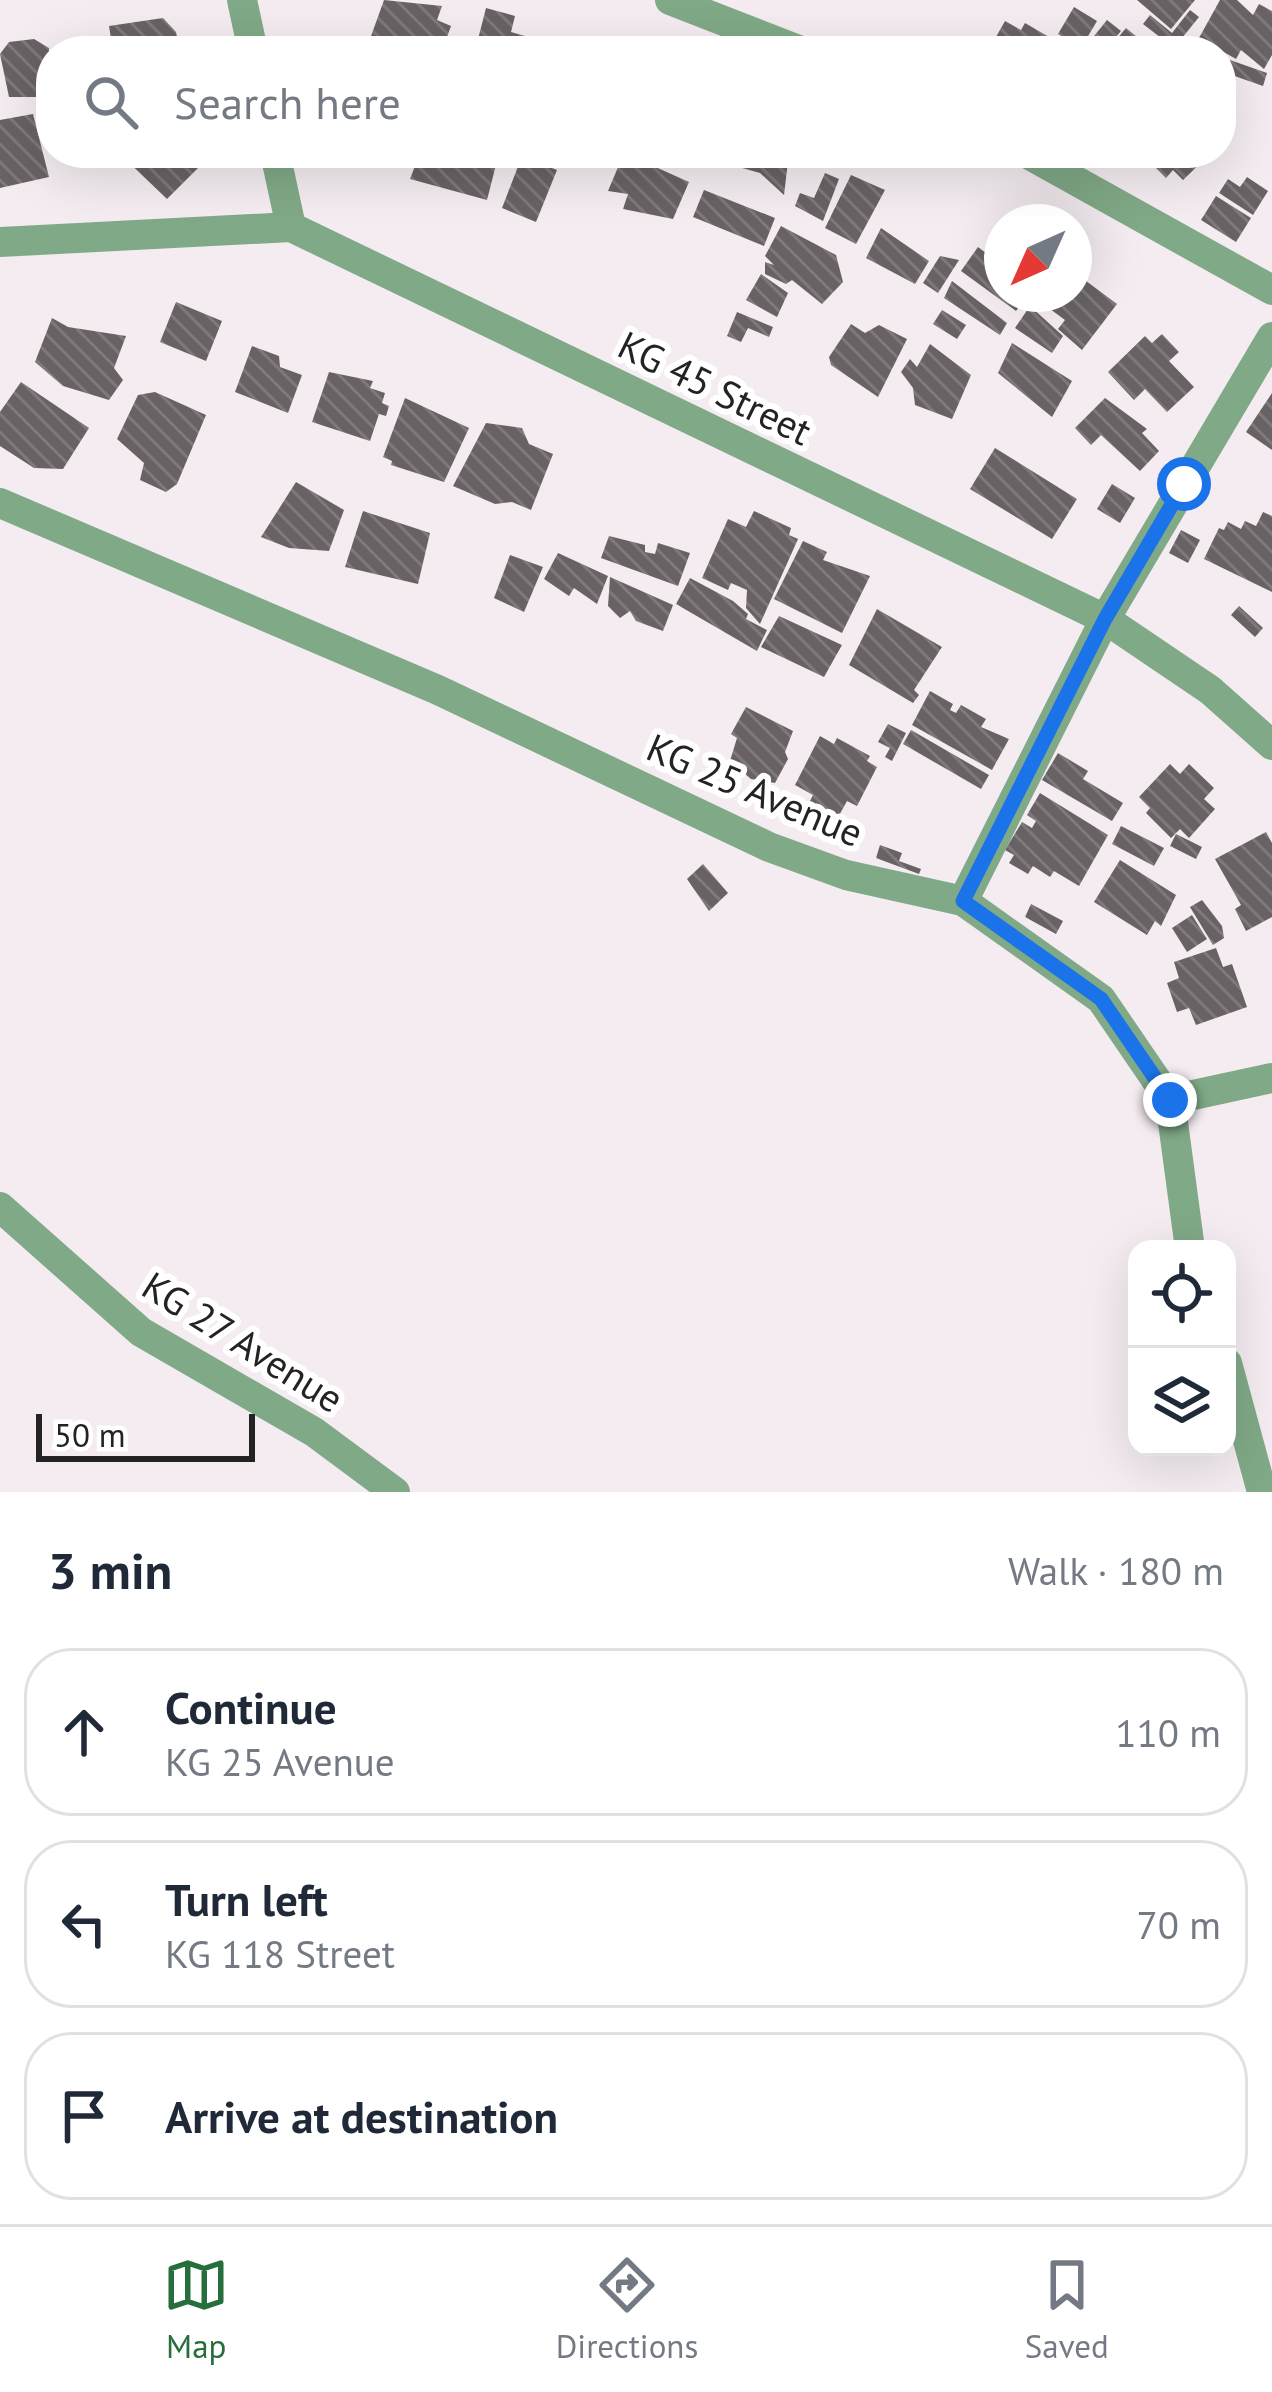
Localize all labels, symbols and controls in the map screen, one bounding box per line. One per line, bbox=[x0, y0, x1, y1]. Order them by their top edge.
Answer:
search box bbox=[36, 36, 1236, 168]
icon: search bbox=[78, 69, 144, 135]
text: Search here bbox=[174, 73, 401, 131]
north arrow bbox=[984, 204, 1092, 312]
street label: KG 45 Street bbox=[610, 319, 820, 456]
route start bbox=[1157, 457, 1211, 511]
street label: KG 25 Avenue bbox=[640, 721, 871, 858]
route end bbox=[1143, 1073, 1197, 1127]
map controls bbox=[1128, 1240, 1236, 1456]
button: locate bbox=[1128, 1240, 1236, 1348]
street label: KG 27 Avenue bbox=[133, 1260, 353, 1423]
button: layers bbox=[1128, 1348, 1236, 1456]
scale bar bbox=[36, 1408, 255, 1461]
text: 50 m bbox=[54, 1413, 126, 1456]
text: 3 min bbox=[48, 1537, 172, 1603]
text: Walk · 180 m bbox=[1008, 1545, 1224, 1596]
text: Continue bbox=[165, 1678, 337, 1736]
icon: ahead bbox=[51, 1699, 117, 1765]
text: 110 m bbox=[1115, 1707, 1221, 1758]
text: KG 25 Avenue bbox=[165, 1736, 395, 1787]
text: Turn left bbox=[165, 1870, 328, 1928]
icon: left bbox=[51, 1891, 117, 1957]
text: 70 m bbox=[1136, 1899, 1221, 1950]
text: KG 118 Street bbox=[165, 1928, 395, 1979]
icon: arrive bbox=[51, 2083, 117, 2149]
text: Arrive at destination bbox=[165, 2087, 558, 2145]
tab: Map bbox=[163, 2252, 229, 2367]
tab: Directions bbox=[556, 2252, 698, 2367]
tab: Saved bbox=[1025, 2252, 1109, 2367]

